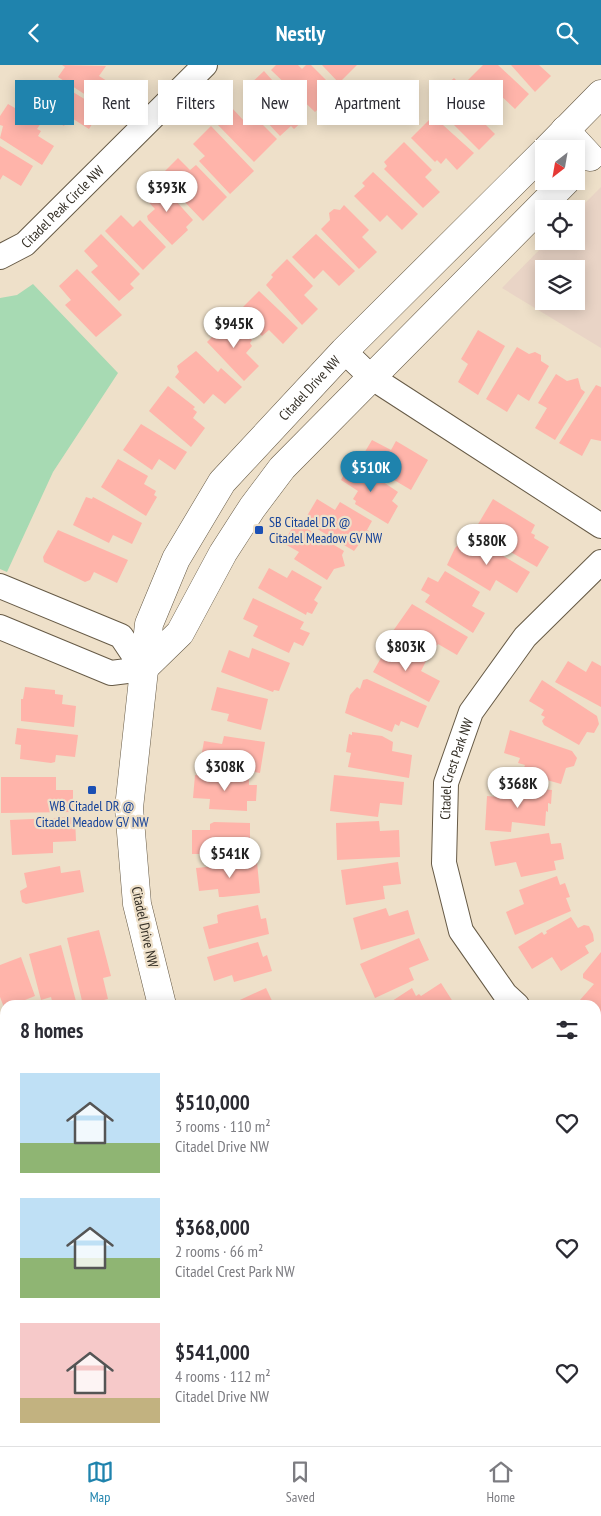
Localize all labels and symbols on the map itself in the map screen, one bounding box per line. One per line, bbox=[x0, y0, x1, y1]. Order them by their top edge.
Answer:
north arrow bbox=[535, 140, 585, 190]
street label: Citadel Peak Circle NW bbox=[17, 161, 108, 252]
pin: $393K bbox=[132, 171, 202, 213]
pin: $945K bbox=[199, 307, 269, 349]
street label: Citadel Drive NW bbox=[275, 351, 345, 424]
pin: $510K bbox=[336, 451, 406, 493]
place label: SB Citadel DR @ Citadel Meadow GV NW bbox=[269, 513, 383, 547]
pin: $580K bbox=[452, 523, 522, 566]
marker: SB Citadel DR @ Citadel Meadow GV NW bbox=[253, 524, 265, 536]
pin: $803K bbox=[371, 629, 441, 672]
street label: Citadel Crest Park NW bbox=[436, 715, 477, 820]
pin: $308K bbox=[190, 749, 260, 792]
pin: $368K bbox=[483, 767, 553, 809]
marker: WB Citadel DR @ Citadel Meadow GV NW bbox=[86, 784, 98, 796]
place label: WB Citadel DR @ Citadel Meadow GV NW bbox=[35, 797, 149, 831]
pin: $541K bbox=[195, 837, 265, 879]
street label: Citadel Drive NW bbox=[128, 885, 162, 970]

